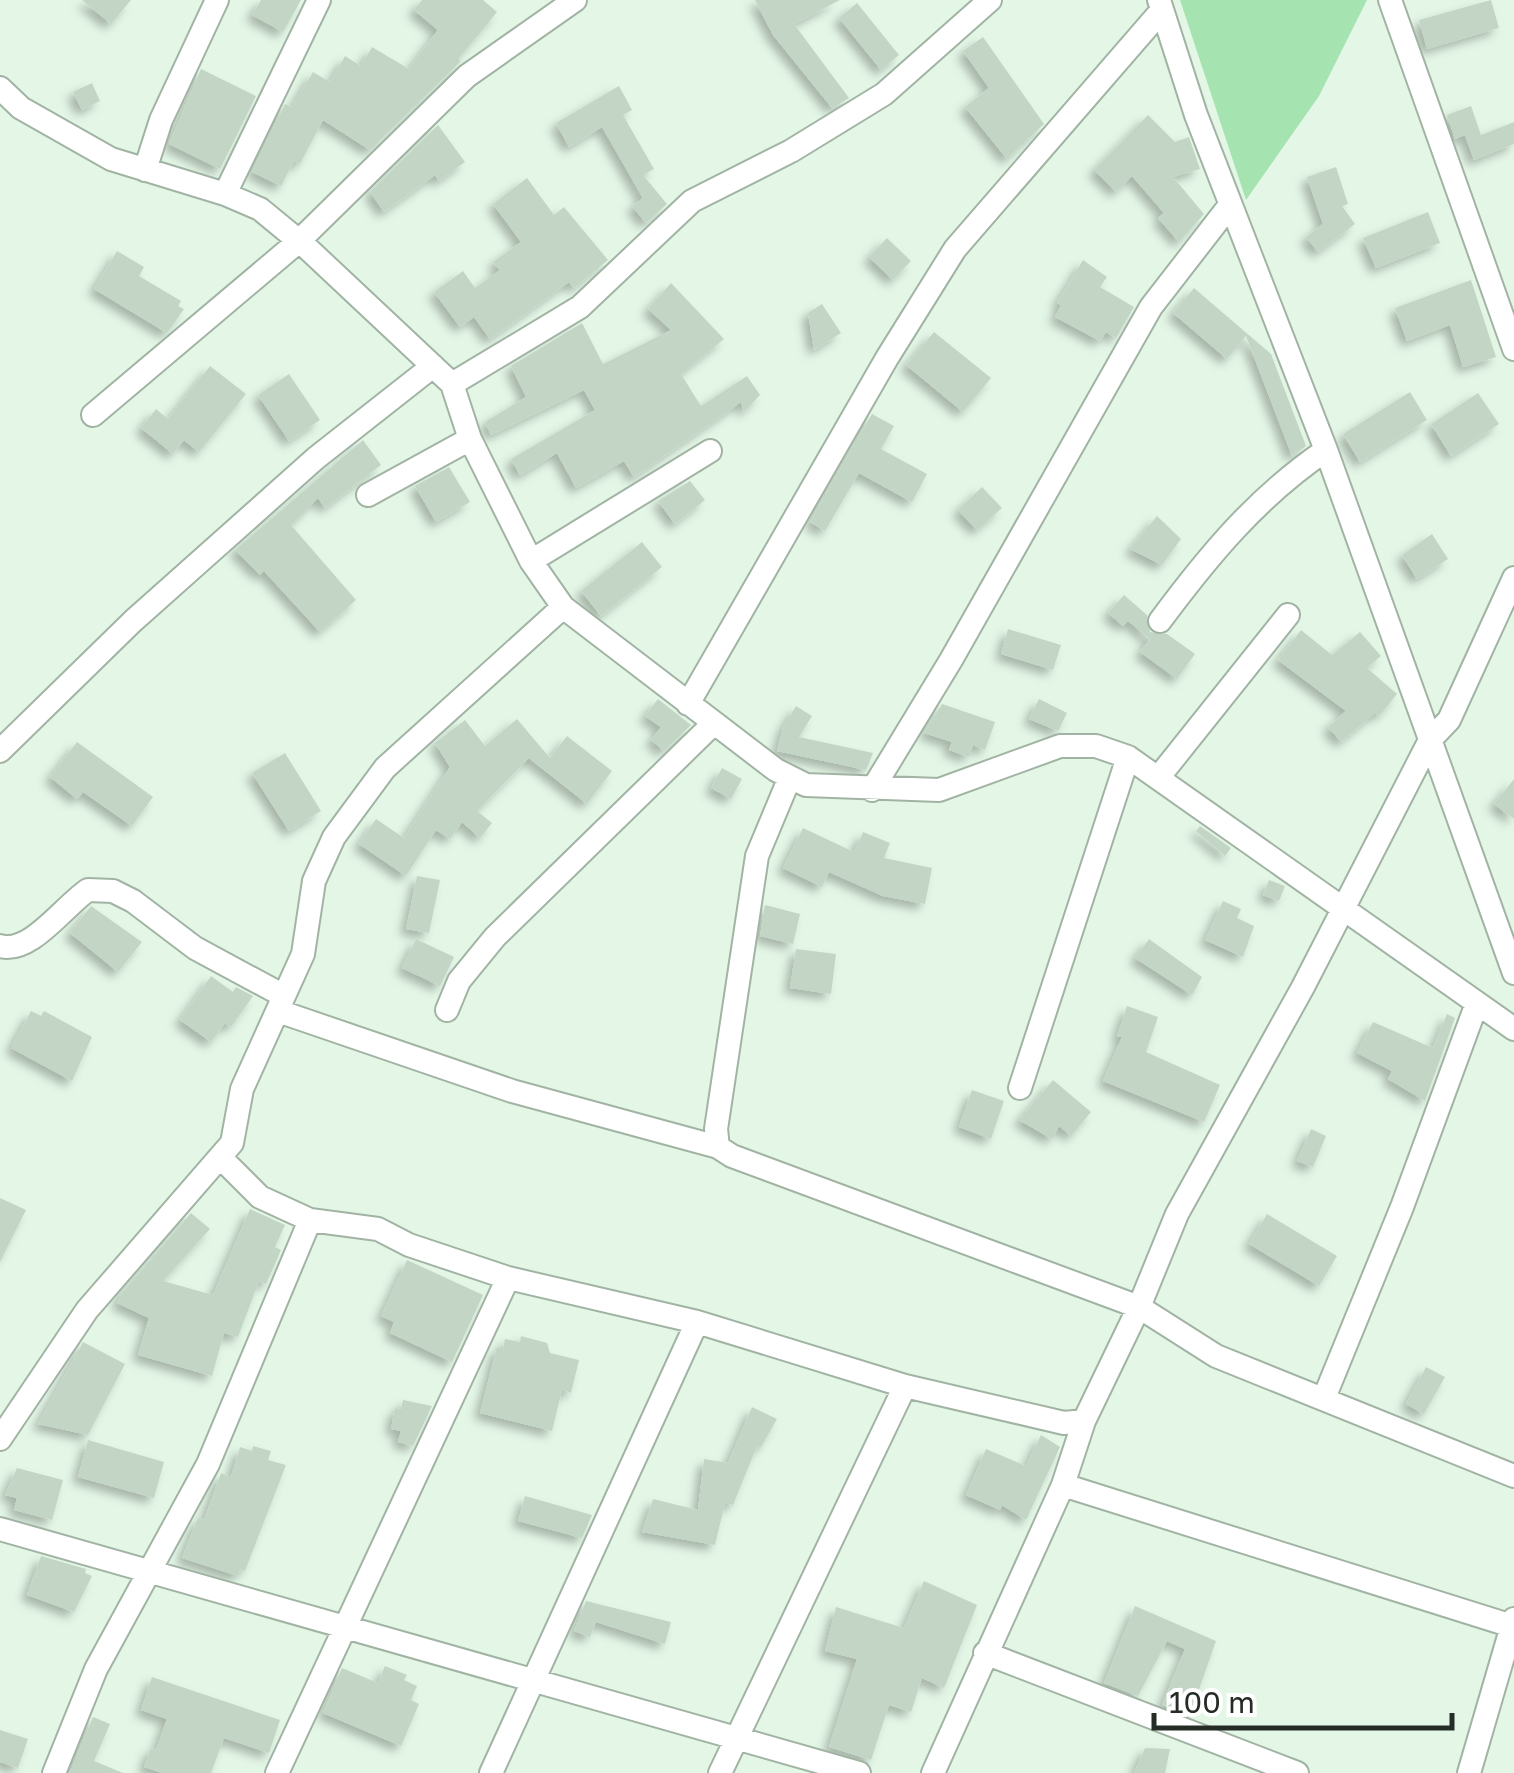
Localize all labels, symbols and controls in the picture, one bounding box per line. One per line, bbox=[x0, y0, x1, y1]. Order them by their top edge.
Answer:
scale bar bbox=[1154, 1668, 1452, 1730]
text: 100 m bbox=[1169, 1684, 1255, 1720]

